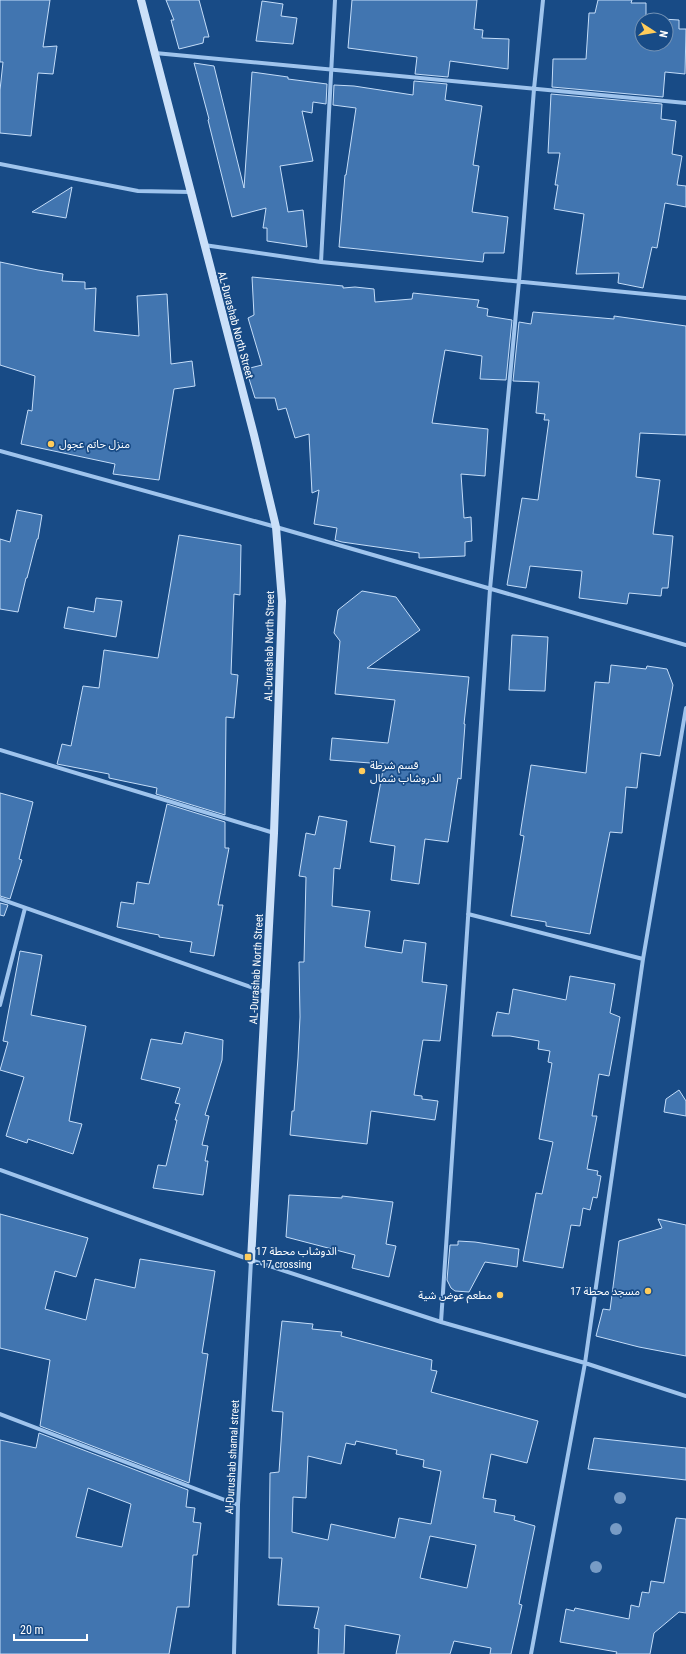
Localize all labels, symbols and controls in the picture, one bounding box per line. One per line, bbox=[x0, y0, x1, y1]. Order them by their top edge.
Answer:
north arrow bbox=[634, 12, 674, 52]
text: N bbox=[656, 29, 670, 39]
street label: AL-Durashab North Street bbox=[215, 270, 256, 380]
place label: منزل حاتم عجول bbox=[59, 438, 130, 453]
marker: منزل حاتم عجول bbox=[46, 439, 56, 449]
street label: AL-Durashab North Street bbox=[262, 591, 277, 701]
place label: قسم شرطة الدروشاب شمال bbox=[370, 759, 441, 785]
marker: قسم شرطة الدروشاب شمال bbox=[357, 766, 367, 776]
street label: AL-Durashab North Street bbox=[247, 913, 266, 1025]
place label: الدوشاب محطة 17 - 17 crossing bbox=[256, 1245, 337, 1271]
marker: الدوشاب محطة 17 - 17 crossing bbox=[243, 1252, 253, 1262]
place label: مسجد محطة 17 bbox=[570, 1285, 640, 1298]
marker: مسجد محطة 17 bbox=[643, 1286, 653, 1296]
place label: مطعم عوض شية bbox=[418, 1289, 492, 1304]
marker: مطعم عوض شية bbox=[495, 1290, 505, 1300]
street label: Al-Durushab shamal street bbox=[223, 1399, 242, 1515]
scale bar bbox=[14, 1616, 87, 1642]
text: 20 m bbox=[20, 1623, 44, 1637]

